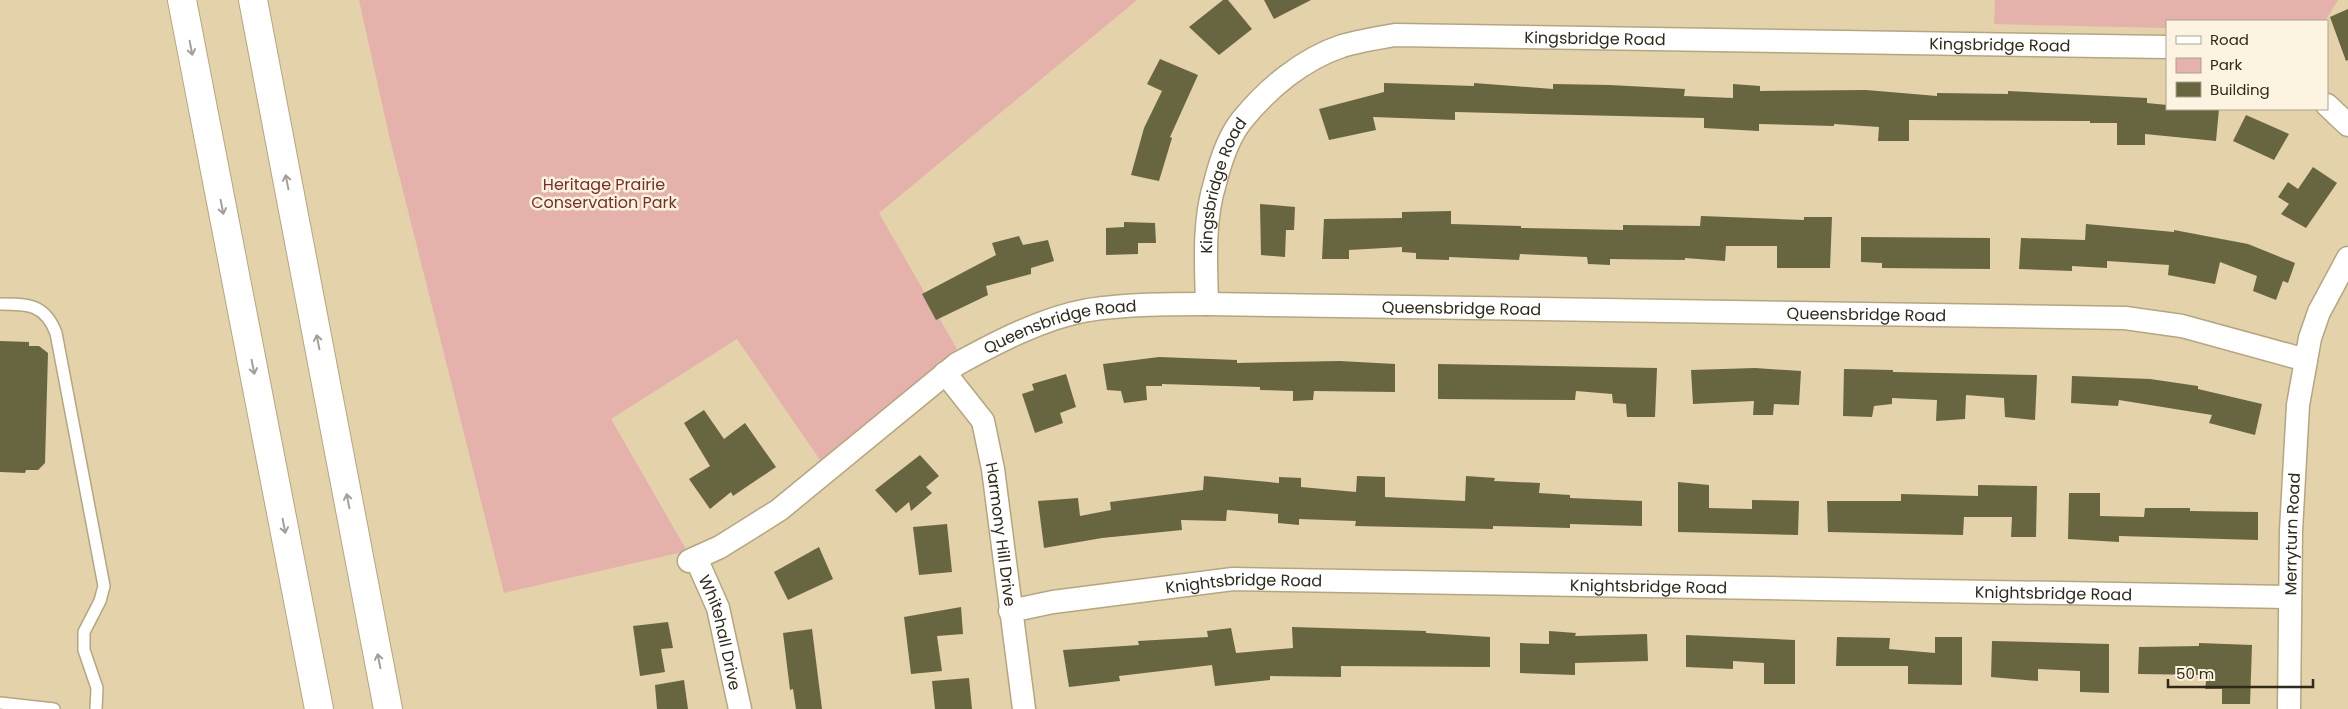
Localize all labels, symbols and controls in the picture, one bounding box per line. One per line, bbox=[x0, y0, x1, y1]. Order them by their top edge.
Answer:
legend bbox=[2166, 20, 2328, 110]
street label: Kingsbridge Road bbox=[1524, 26, 1666, 51]
text: Road bbox=[2210, 29, 2249, 50]
street label: Kingsbridge Road bbox=[1929, 32, 2071, 57]
one-way arrow bbox=[187, 39, 197, 55]
text: Park bbox=[2210, 54, 2242, 75]
text: Building bbox=[2210, 79, 2270, 100]
street label: Kingsbridge Road bbox=[1195, 113, 1252, 254]
park label: Heritage Prairie Conservation Park bbox=[531, 173, 678, 214]
one-way arrow bbox=[282, 175, 292, 191]
one-way arrow bbox=[218, 199, 228, 215]
street label: Queensbridge Road bbox=[980, 294, 1137, 360]
street label: Queensbridge Road bbox=[1382, 296, 1541, 321]
street label: Queensbridge Road bbox=[1787, 302, 1946, 327]
one-way arrow bbox=[312, 334, 322, 350]
one-way arrow bbox=[249, 358, 258, 374]
street label: Harmony Hill Drive bbox=[980, 460, 1022, 608]
street label: Merryturn Road bbox=[2279, 472, 2306, 596]
one-way arrow bbox=[343, 494, 353, 510]
one-way arrow bbox=[280, 518, 289, 534]
street label: Knightsbridge Road bbox=[1164, 568, 1322, 600]
street label: Whitehall Drive bbox=[693, 571, 747, 693]
street label: Knightsbridge Road bbox=[1570, 574, 1727, 599]
street label: Knightsbridge Road bbox=[1975, 581, 2132, 606]
one-way arrow bbox=[373, 654, 383, 670]
scale bar bbox=[2168, 656, 2313, 688]
text: 50 m bbox=[2176, 663, 2214, 684]

